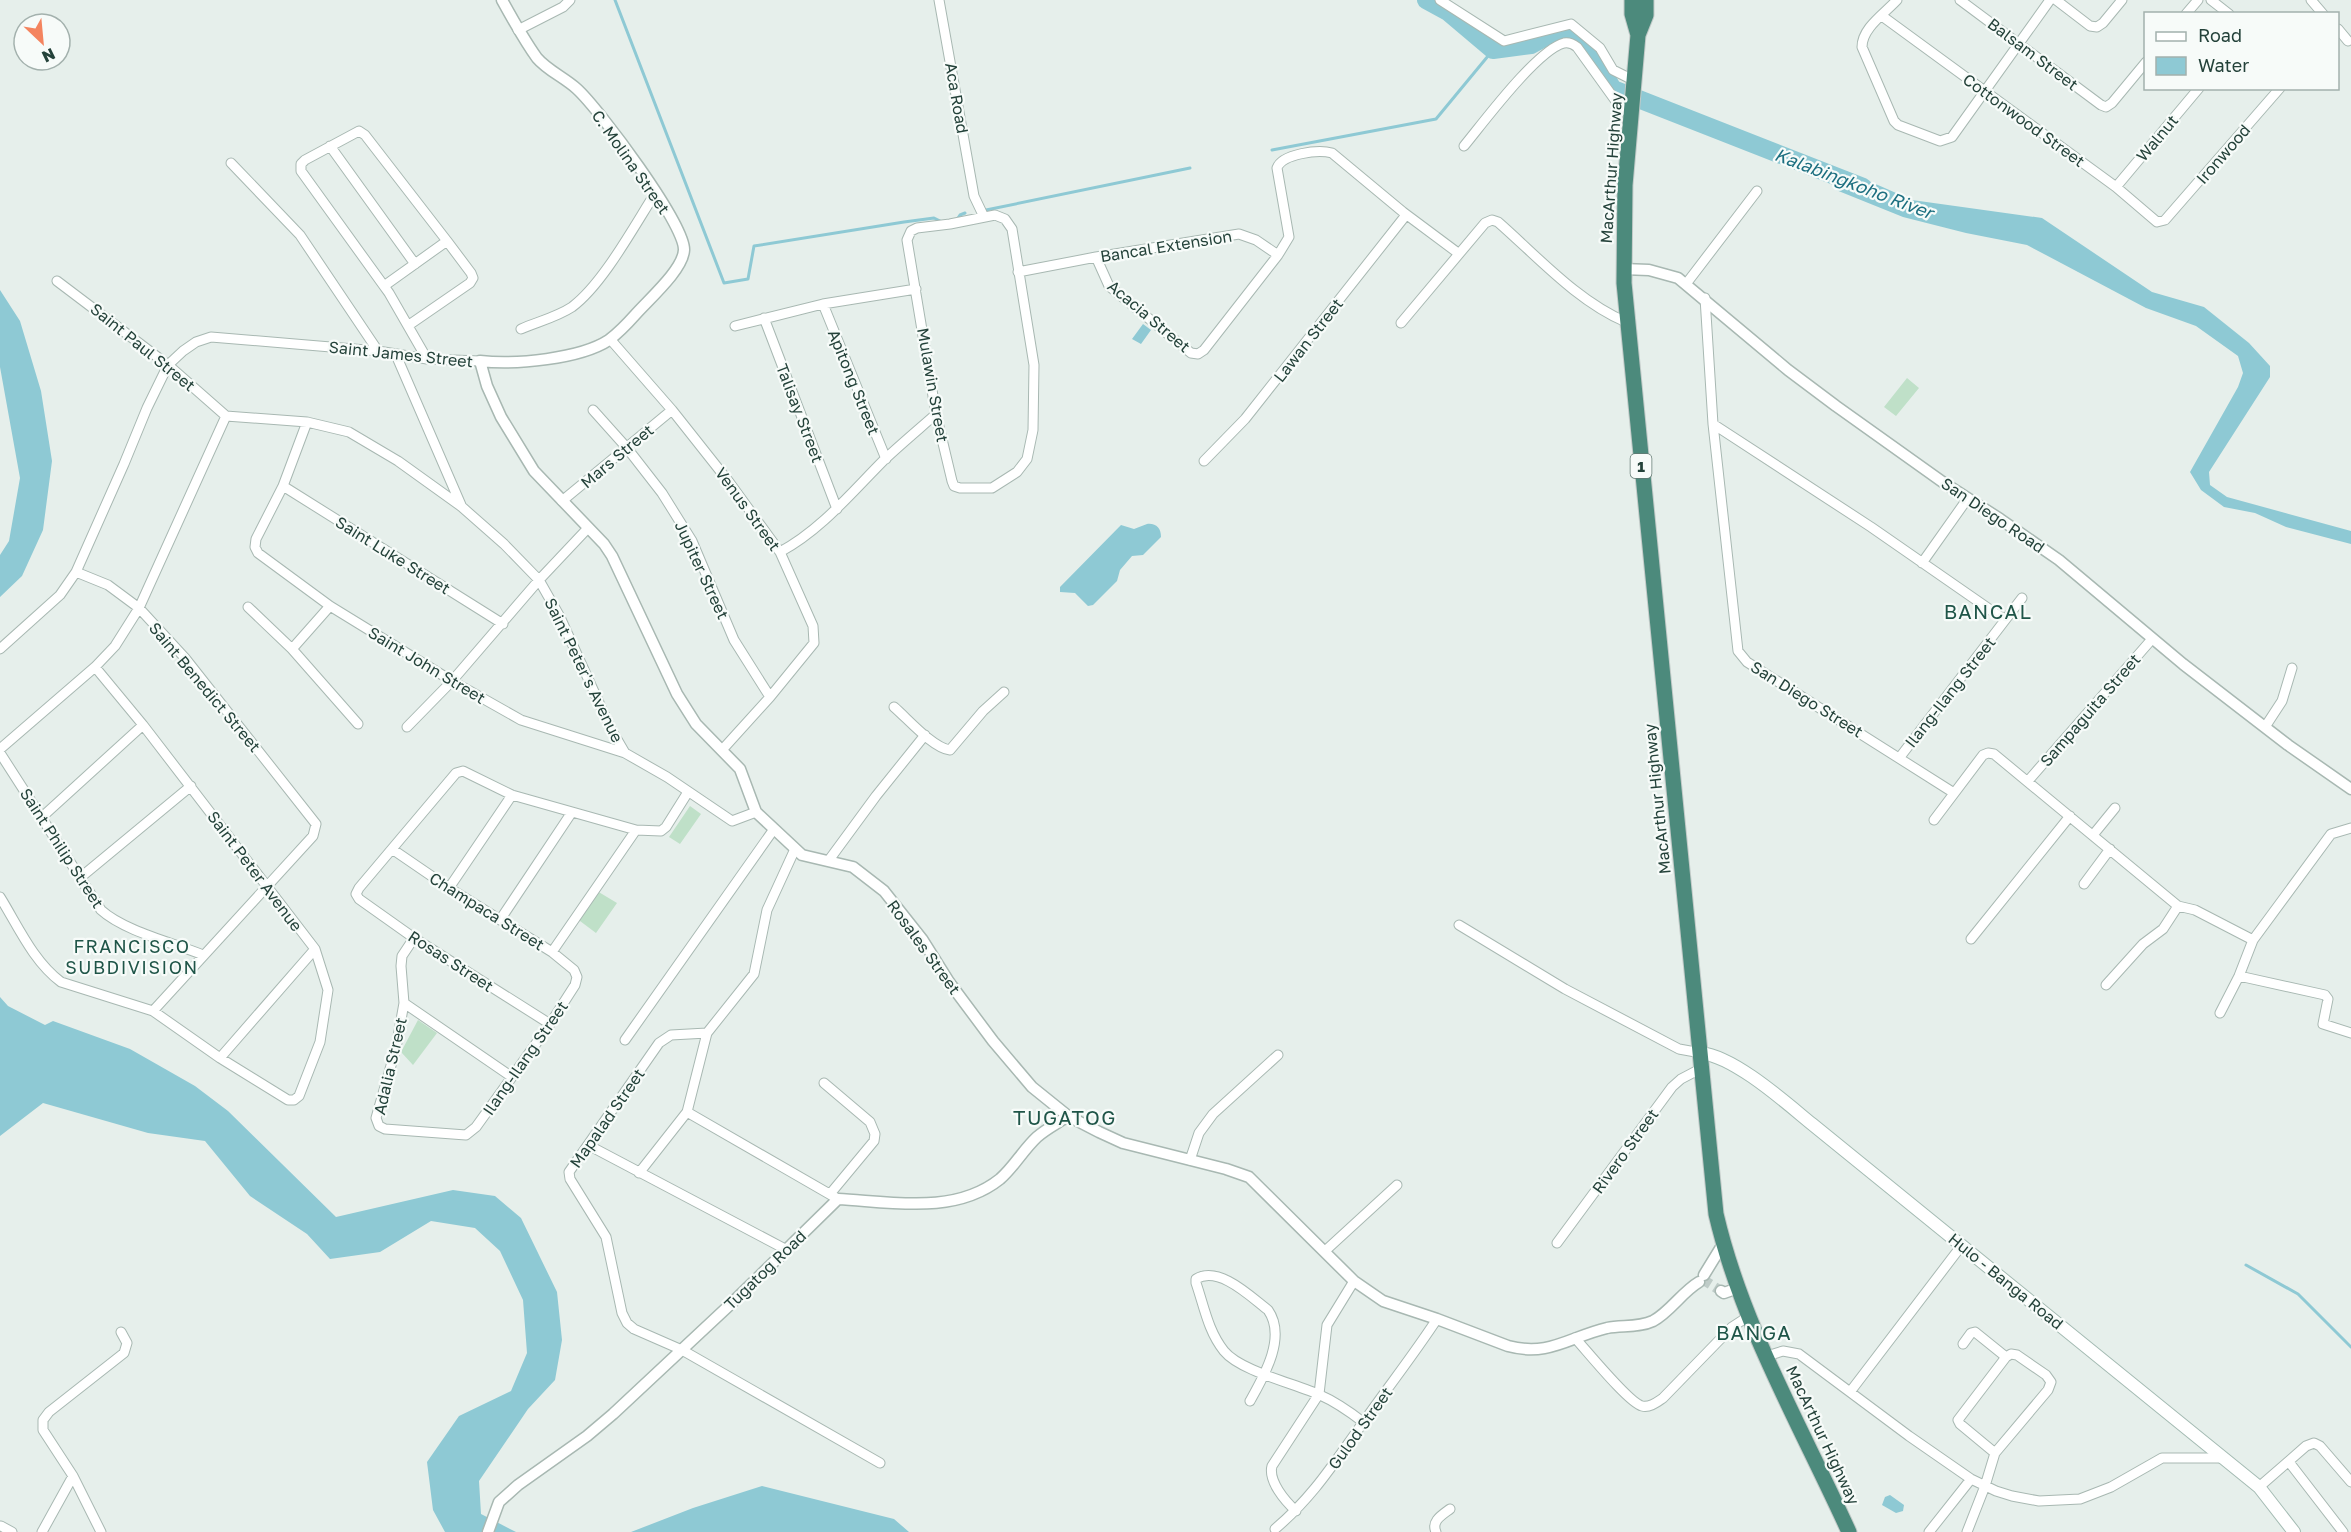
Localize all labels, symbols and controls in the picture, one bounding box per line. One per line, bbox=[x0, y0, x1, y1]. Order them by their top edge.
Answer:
north arrow bbox=[12, 12, 72, 72]
legend bbox=[2144, 12, 2339, 90]
street label: Balsam Street bbox=[1984, 14, 2082, 94]
text: Road bbox=[2198, 24, 2242, 46]
text: N bbox=[39, 44, 58, 67]
text: Water bbox=[2198, 54, 2249, 76]
street label: Aca Road bbox=[941, 61, 973, 135]
street label: Cottonwood Street bbox=[1959, 69, 2089, 171]
street label: MacArthur Highway bbox=[1596, 92, 1626, 244]
street label: C. Molina Street bbox=[588, 106, 674, 218]
street label: Walnut bbox=[2132, 111, 2182, 165]
street label: Ironwood bbox=[2192, 120, 2254, 188]
water label: Kalabingkoho River bbox=[1772, 143, 1939, 224]
street label: Bancal Extension bbox=[1099, 226, 1233, 266]
street label: Acacia Street bbox=[1104, 276, 1194, 356]
street label: Lawan Street bbox=[1269, 294, 1347, 386]
street label: Saint Paul Street bbox=[87, 299, 199, 395]
street label: Apitong Street bbox=[824, 326, 884, 438]
street label: Mulawin Street bbox=[913, 326, 953, 444]
street label: Saint James Street bbox=[328, 336, 474, 372]
street label: Talisay Street bbox=[772, 361, 828, 465]
street label: Mars Street bbox=[577, 420, 657, 492]
road number: 1 bbox=[1630, 454, 1652, 478]
street label: Venus Street bbox=[711, 463, 785, 555]
street label: San Diego Road bbox=[1937, 473, 2049, 557]
street label: Saint Luke Street bbox=[332, 512, 454, 598]
street label: Jupiter Street bbox=[671, 518, 733, 622]
street label: Saint Peter's Avenue bbox=[540, 594, 628, 746]
district label: BANCAL bbox=[1944, 599, 2032, 623]
street label: Saint Benedict Street bbox=[145, 618, 265, 756]
street label: Saint John Street bbox=[365, 622, 489, 708]
street label: Ilang-Ilang Street bbox=[1901, 633, 1999, 751]
street label: Sampaguita Street bbox=[2036, 650, 2144, 770]
street label: San Diego Street bbox=[1747, 656, 1867, 742]
street label: MacArthur Highway bbox=[1639, 723, 1675, 875]
street label: Saint Philip Street bbox=[16, 784, 108, 912]
street label: Saint Peter Avenue bbox=[203, 807, 307, 935]
street label: Champaca Street bbox=[426, 868, 548, 954]
street label: Rosales Street bbox=[883, 896, 965, 998]
street label: Rosas Street bbox=[405, 926, 497, 996]
district label: FRANCISCO SUBDIVISION bbox=[65, 935, 199, 978]
street label: Ilang-Ilang Street bbox=[478, 997, 572, 1119]
street label: Adalia Street bbox=[369, 1015, 411, 1117]
street label: Mapalad Street bbox=[565, 1064, 649, 1172]
district label: TUGATOG bbox=[1013, 1105, 1117, 1129]
street label: Rivero Street bbox=[1587, 1105, 1663, 1197]
street label: Tugatog Road bbox=[720, 1226, 810, 1314]
street label: Hulo - Banga Road bbox=[1944, 1228, 2068, 1334]
district label: BANGA bbox=[1716, 1320, 1792, 1344]
street label: MacArthur Highway bbox=[1782, 1362, 1864, 1508]
street label: Gulod Street bbox=[1323, 1383, 1397, 1473]

